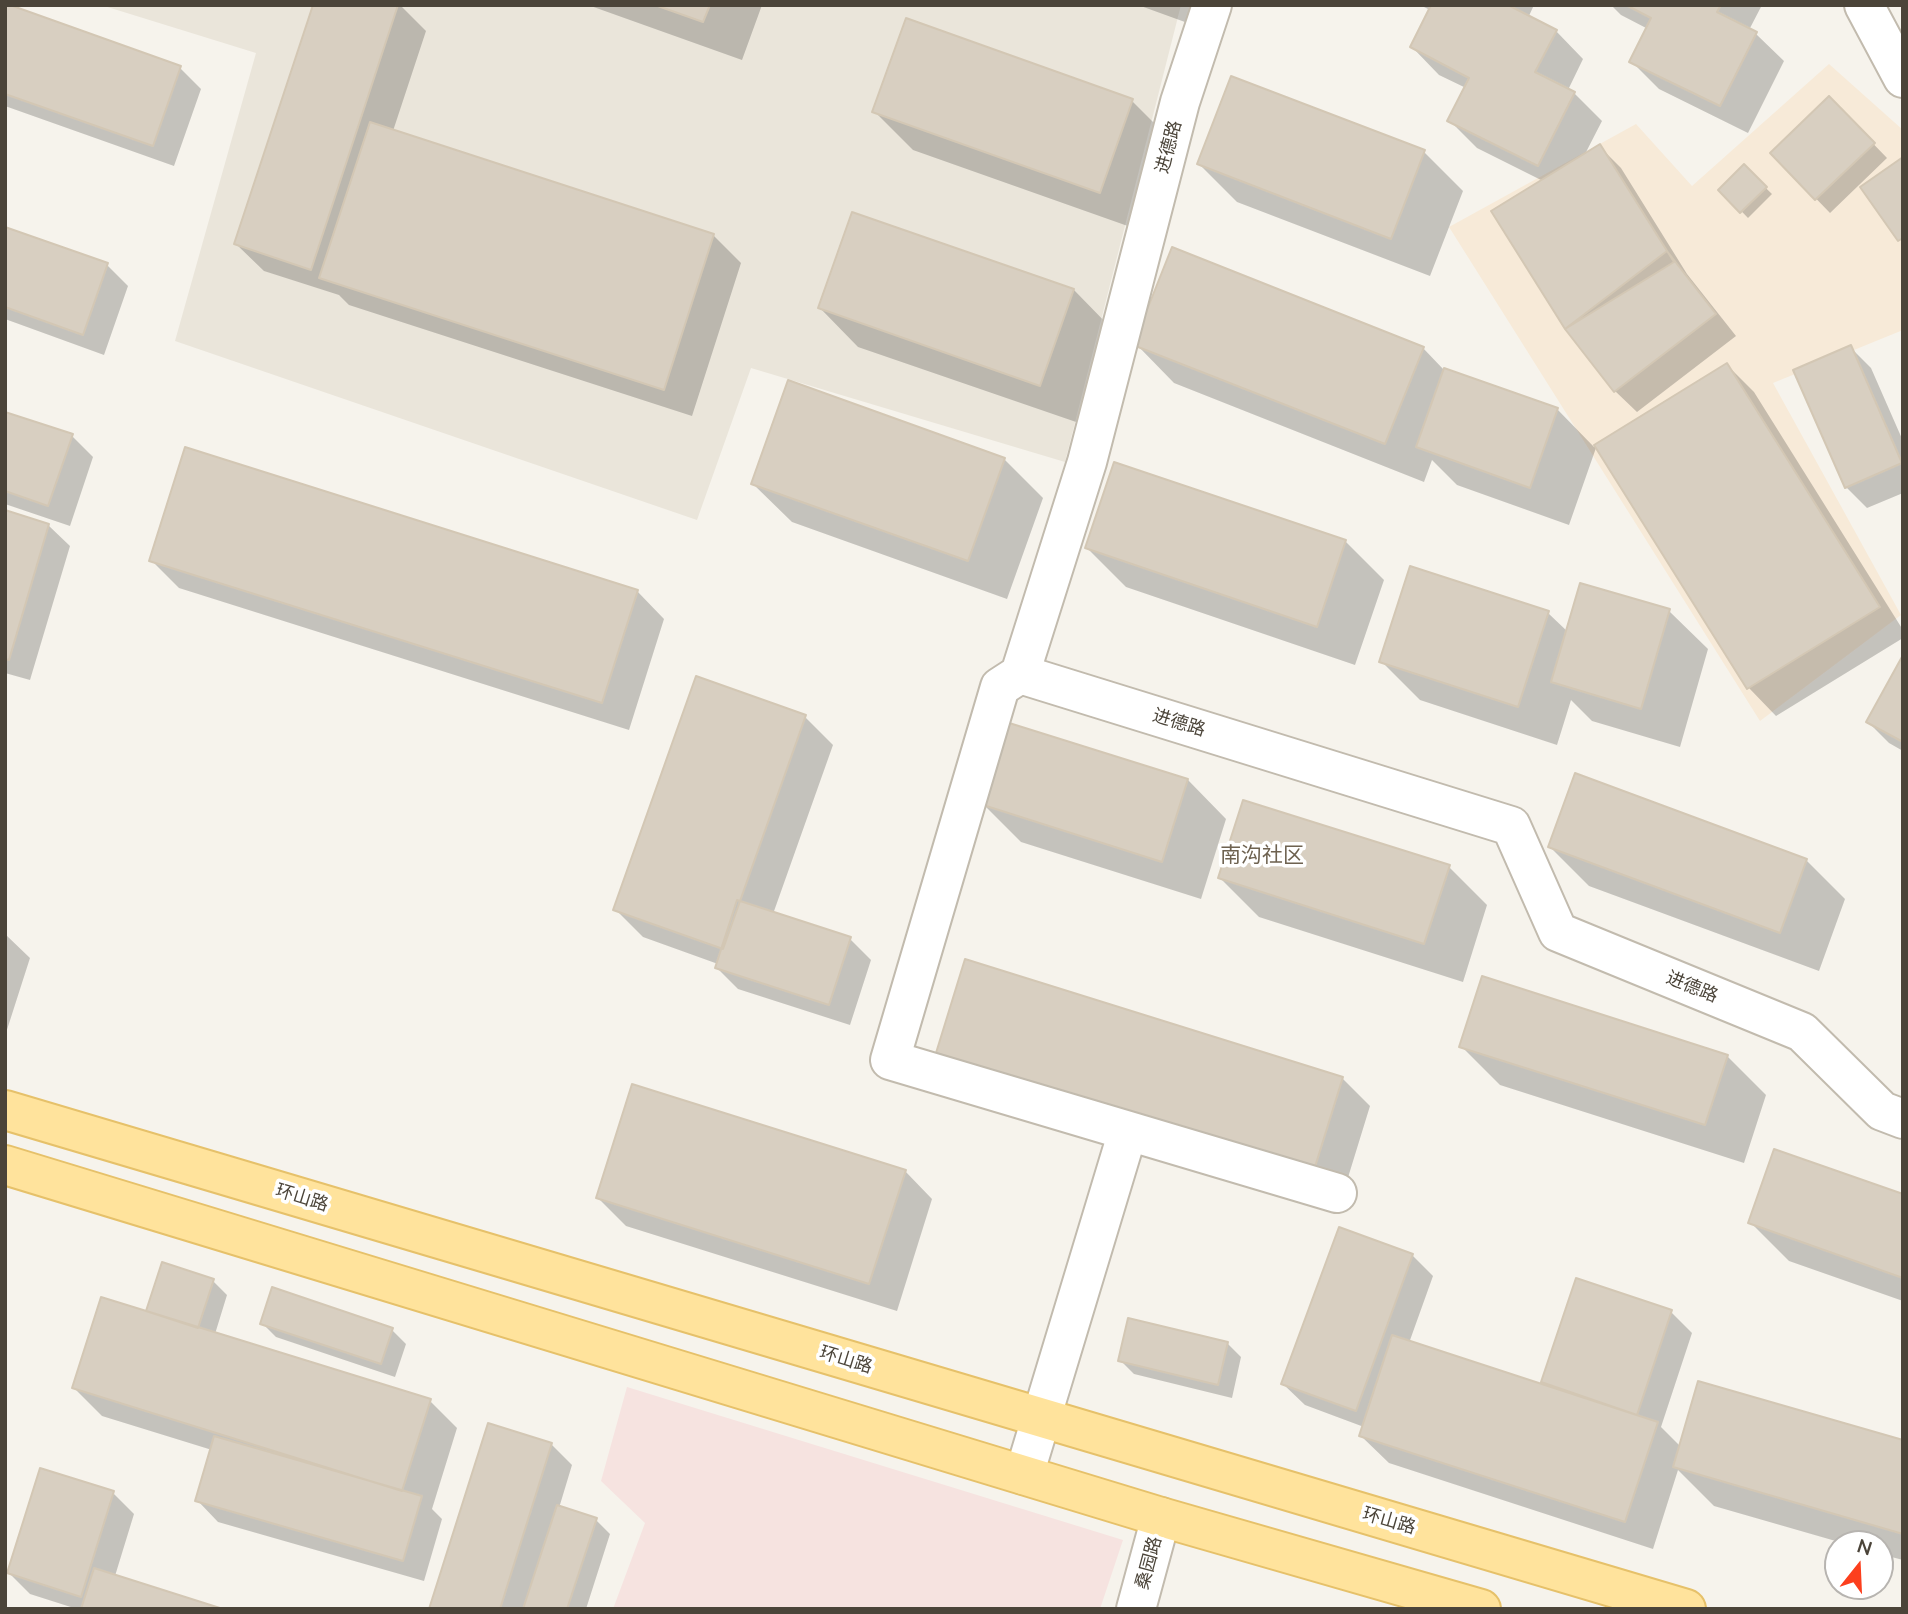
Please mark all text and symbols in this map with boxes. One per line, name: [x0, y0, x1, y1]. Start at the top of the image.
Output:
street label: 进德路: [1152, 118, 1186, 176]
street label: 进德路: [1150, 705, 1208, 741]
district label: 南沟社区: [1220, 843, 1304, 869]
street label: 进德路: [1663, 967, 1721, 1007]
street label: 环山路: [273, 1180, 331, 1216]
street label: 环山路: [817, 1342, 875, 1378]
street label: 环山路: [1360, 1503, 1418, 1539]
north arrow: [1824, 1530, 1894, 1600]
text: N: [1854, 1533, 1875, 1561]
street label: 桑园路: [1132, 1534, 1166, 1592]

